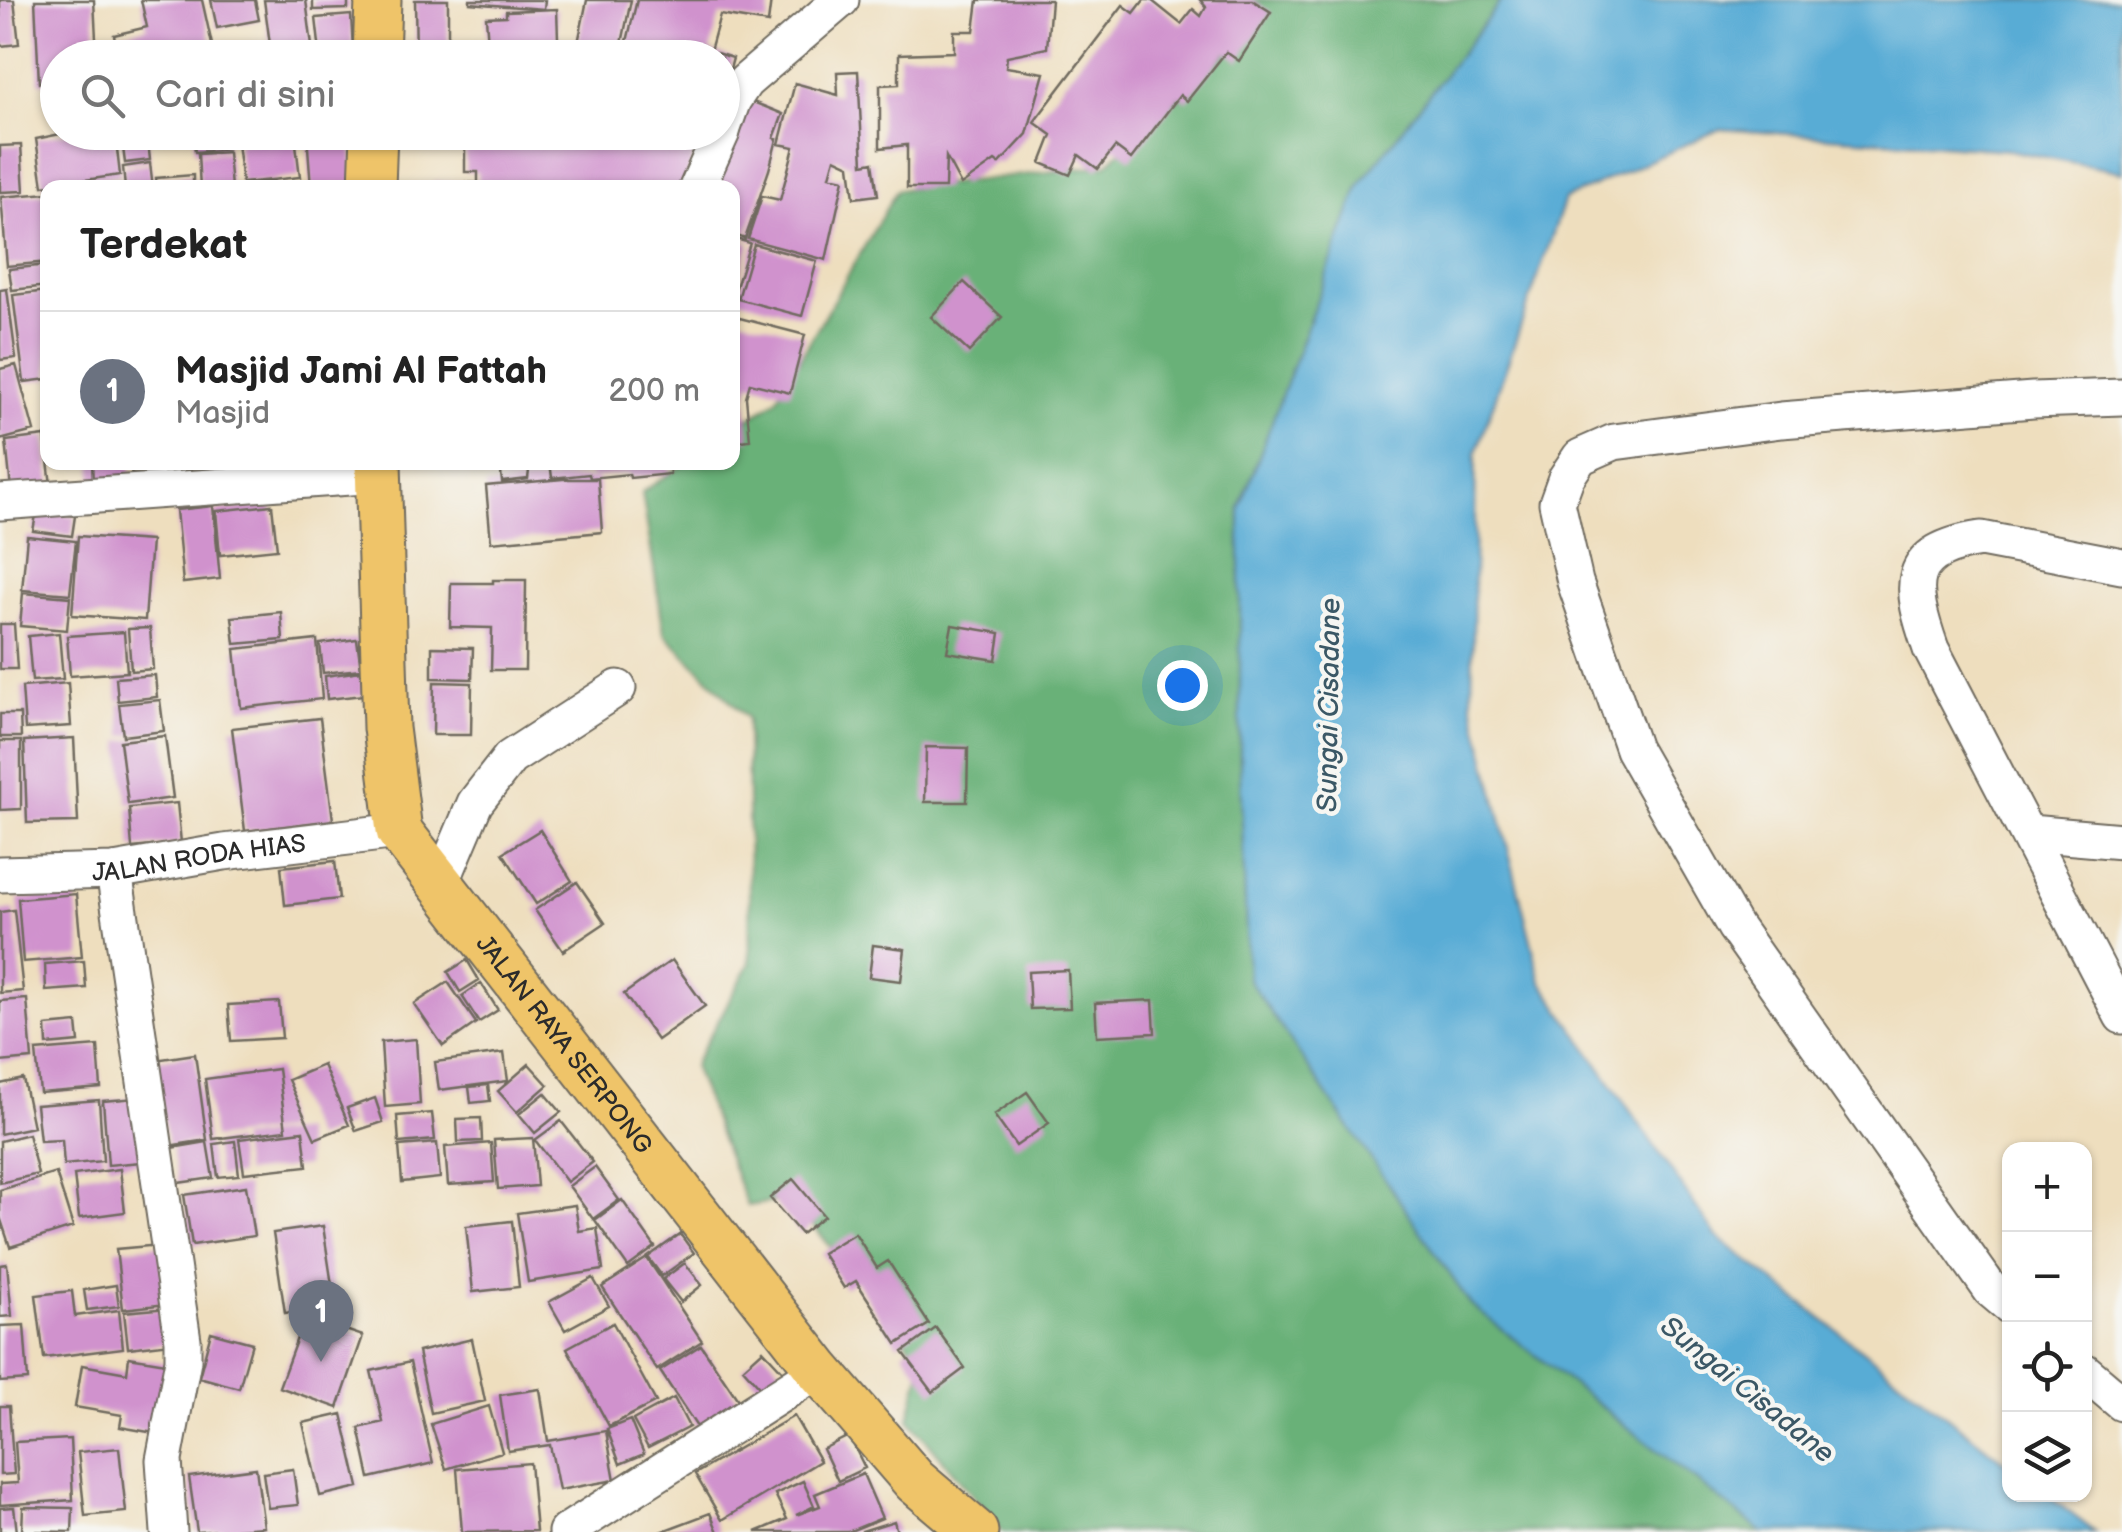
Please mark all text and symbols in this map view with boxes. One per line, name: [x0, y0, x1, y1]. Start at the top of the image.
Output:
search box: [40, 40, 740, 150]
icon: search: [75, 68, 130, 123]
text: Cari di sini: [155, 73, 335, 118]
text: Terdekat: [80, 220, 247, 271]
text: Masjid Jami Al Fattah: [175, 349, 547, 394]
text: 1: [106, 372, 119, 411]
text: 200 m: [608, 372, 700, 411]
text: Masjid: [175, 394, 270, 433]
water label: Sungai Cisadane: [1311, 598, 1348, 813]
your location: [1157, 660, 1208, 711]
street label: JALAN RODA HIAS: [92, 828, 307, 889]
street label: JALAN RAYA SERPONG: [469, 929, 659, 1161]
map controls: [2002, 1142, 2092, 1502]
button: +: [2002, 1142, 2092, 1232]
button: −: [2002, 1232, 2092, 1322]
pin: 1: [288, 1280, 354, 1362]
water label: Sungai Cisadane: [1653, 1310, 1841, 1470]
button: locate: [2002, 1322, 2092, 1412]
button: layers: [2002, 1412, 2092, 1502]

